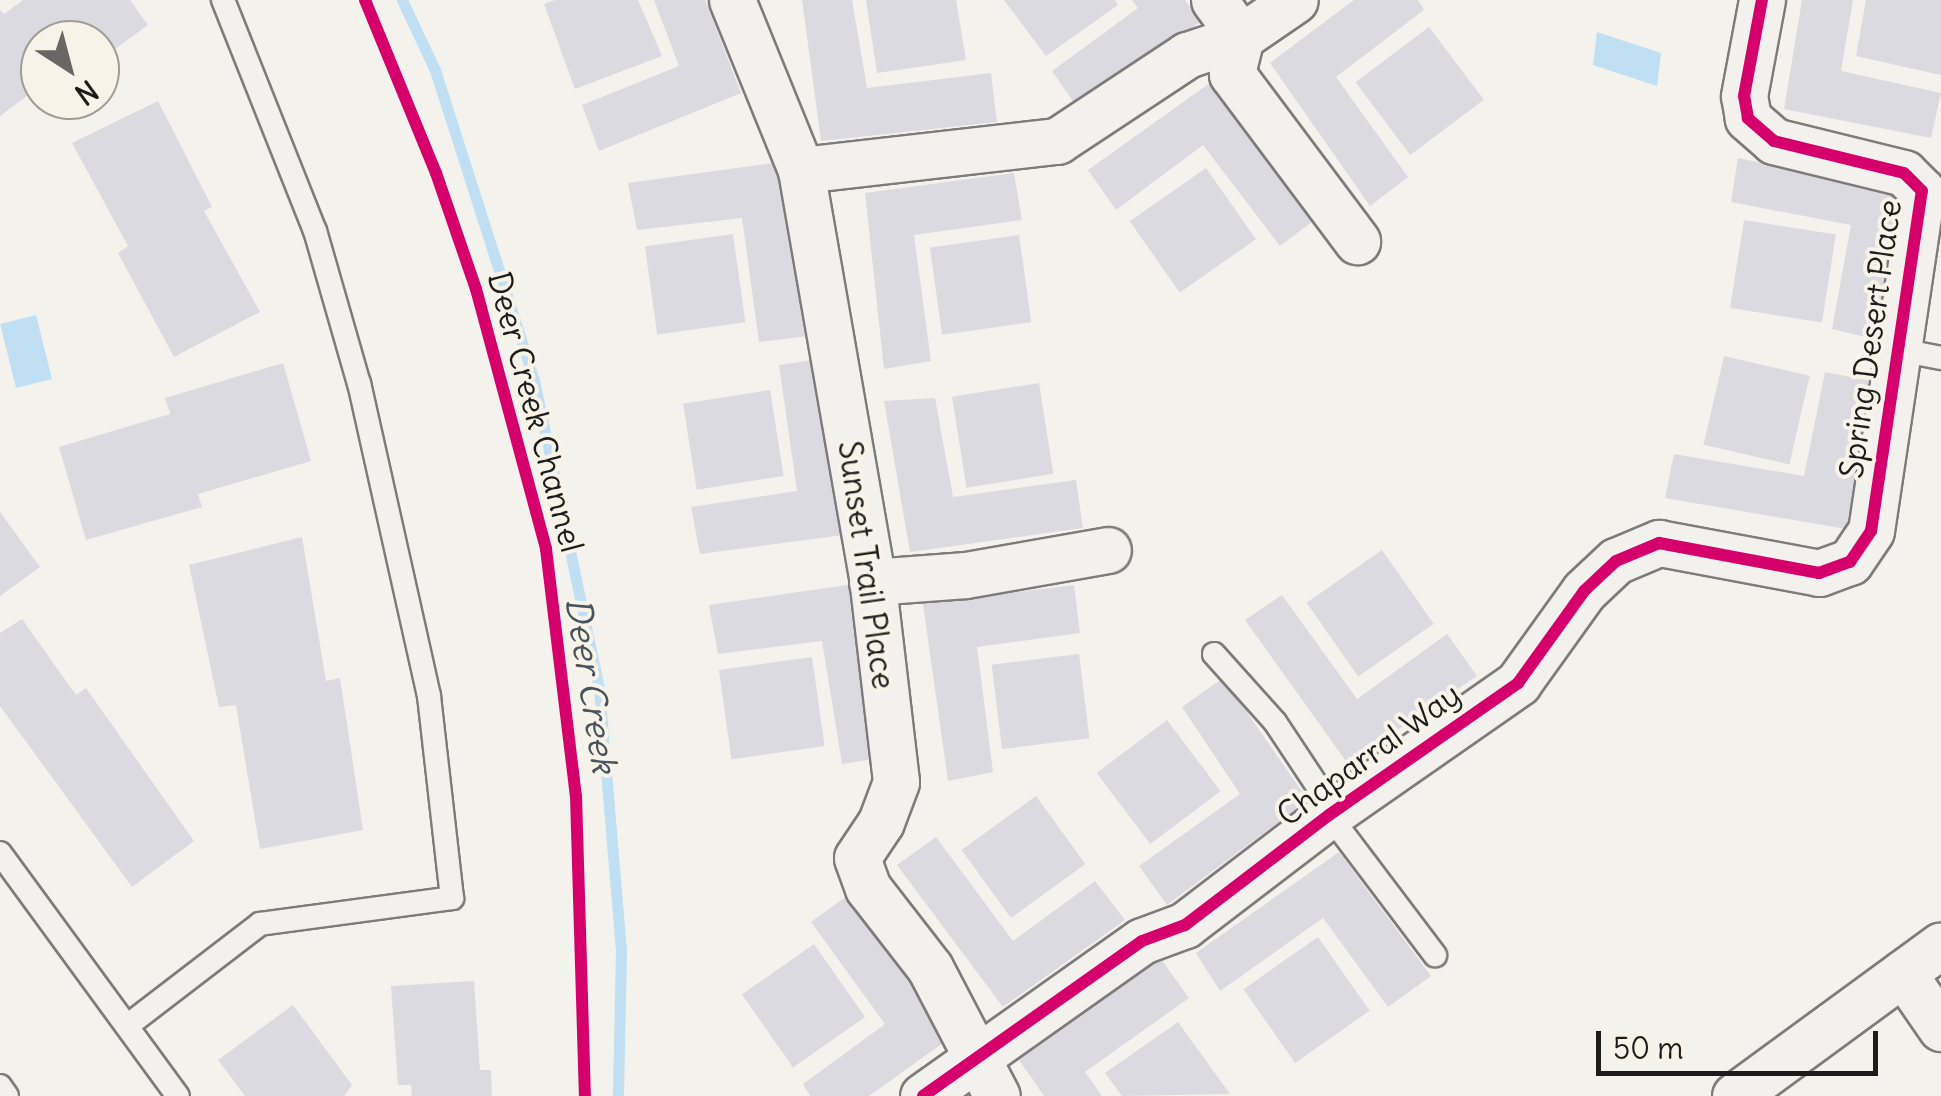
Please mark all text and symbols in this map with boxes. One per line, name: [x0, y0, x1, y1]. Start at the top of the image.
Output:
north arrow: [20, 20, 120, 120]
text: N: [68, 72, 105, 113]
street label: Spring Desert Place: [1832, 197, 1910, 481]
street label: Deer Creek Channel: [479, 268, 591, 556]
street label: Sunset Trail Place: [830, 438, 902, 692]
water label: Deer Creek: [557, 594, 627, 776]
street label: Chaparral Way: [1270, 676, 1468, 834]
scale bar: [1601, 1011, 1884, 1073]
text: 50 m: [1613, 1029, 1683, 1067]

